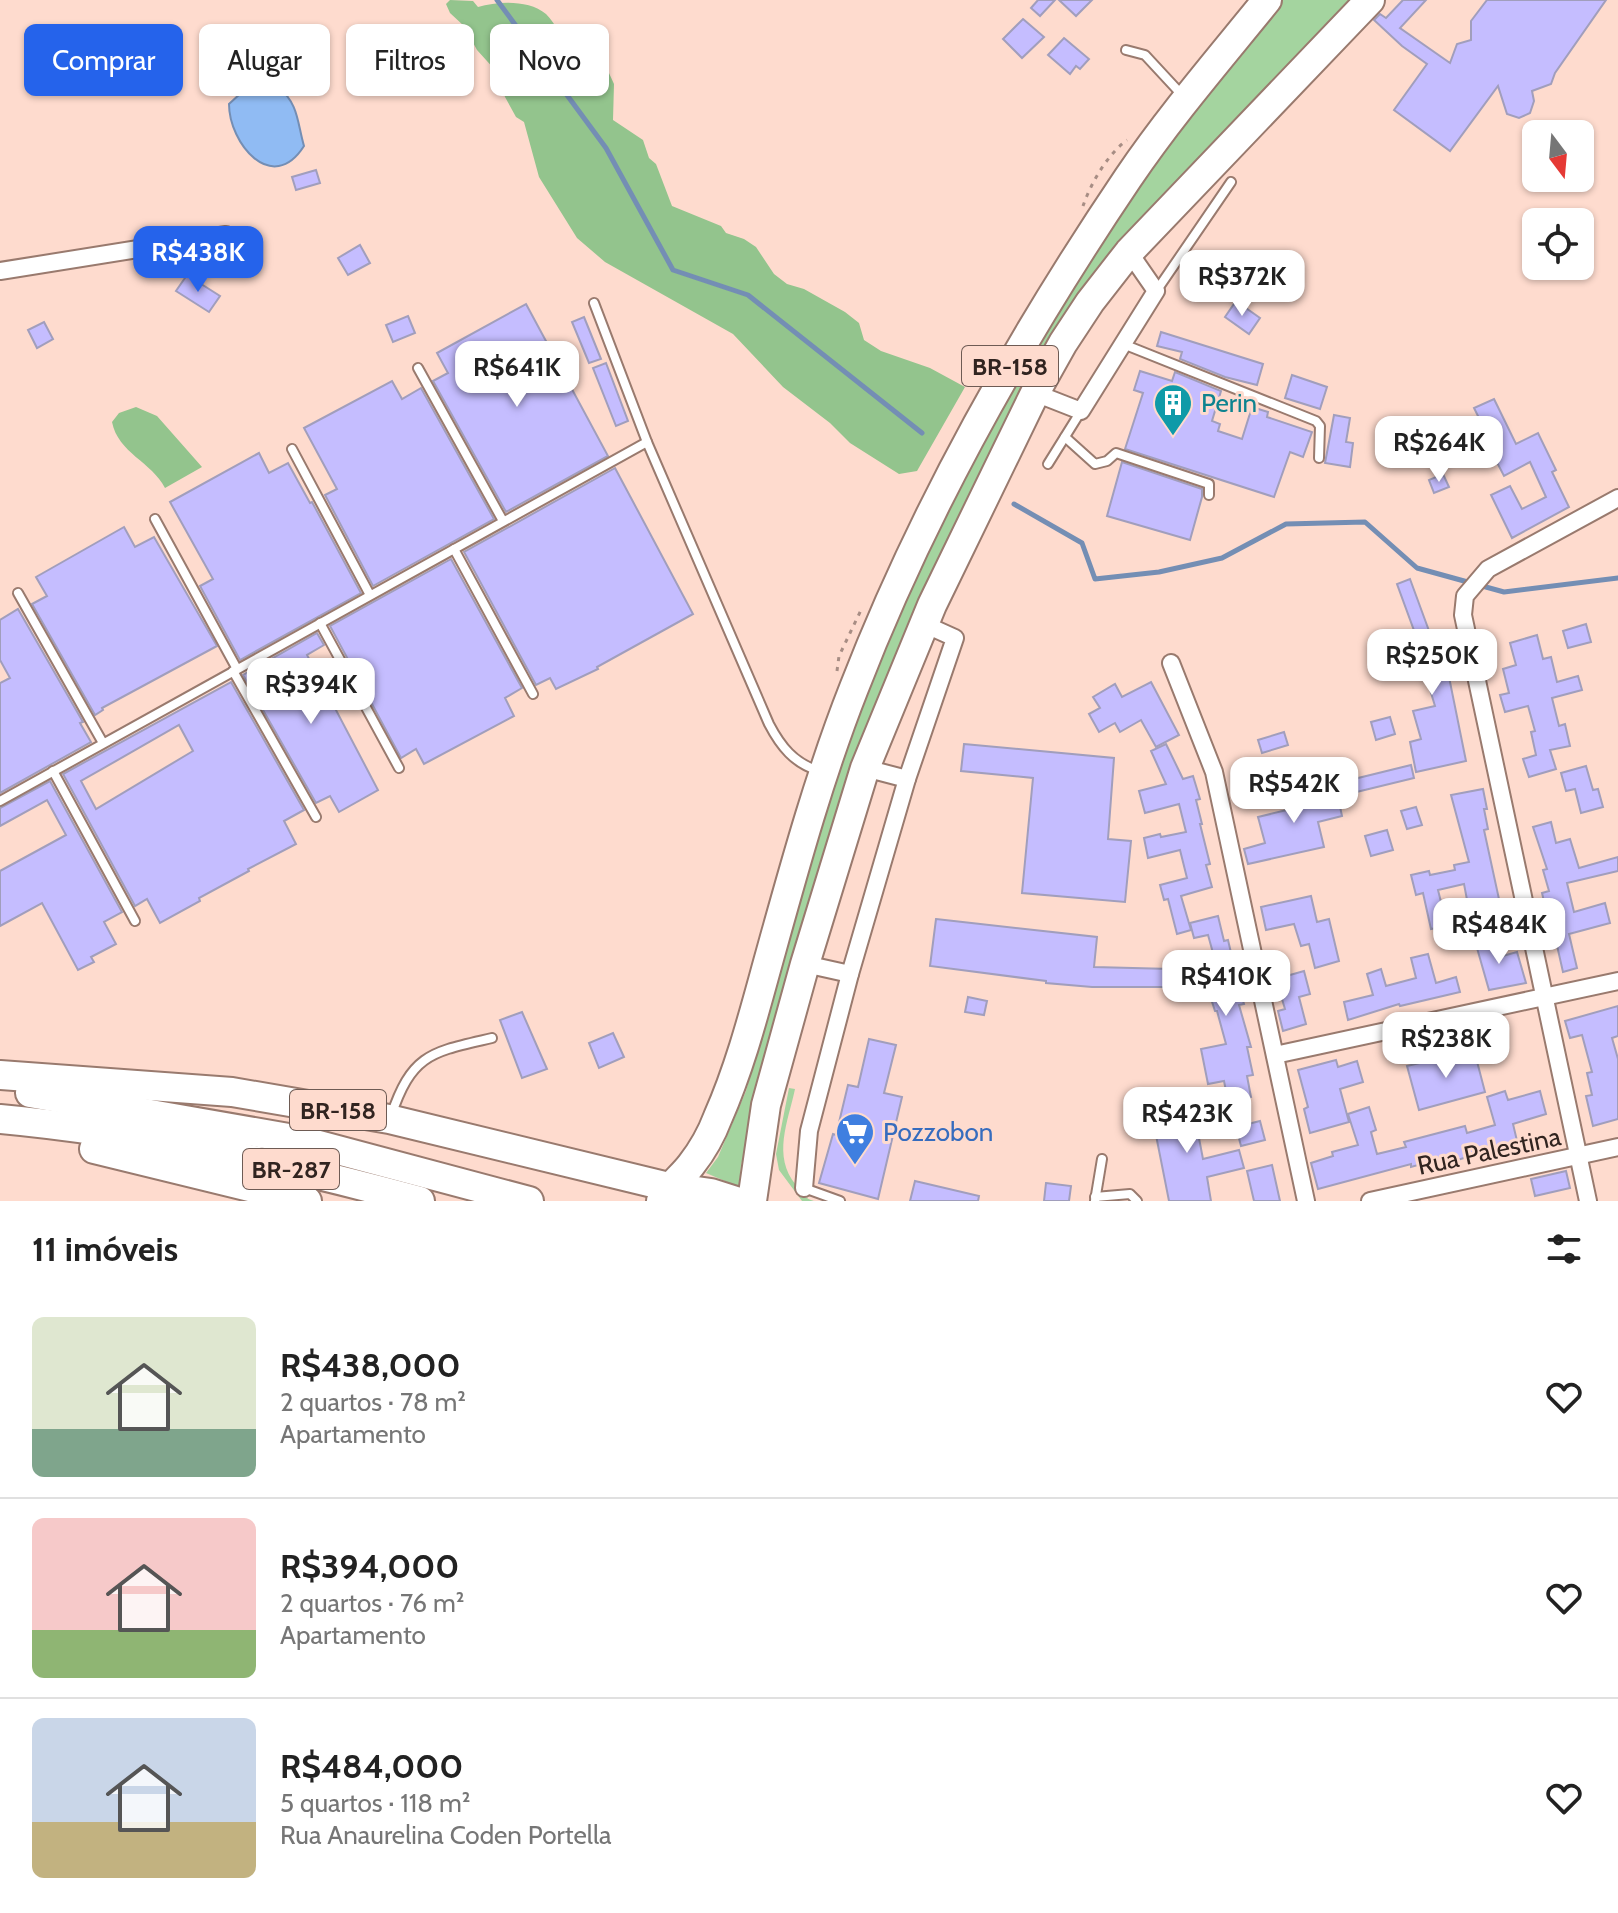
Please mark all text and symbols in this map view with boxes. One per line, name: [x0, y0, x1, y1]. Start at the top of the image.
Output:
chip: Comprar: [24, 24, 183, 96]
chip: Alugar: [199, 24, 330, 96]
chip: Filtros: [346, 24, 474, 96]
chip: Novo: [490, 24, 609, 96]
north arrow: [1522, 120, 1594, 192]
map controls: [1522, 120, 1594, 280]
button: locate: [1522, 208, 1594, 280]
pin: R$438K: [133, 226, 263, 294]
text: R$438K: [151, 236, 245, 268]
pin: R$372K: [1177, 250, 1307, 318]
text: R$372K: [1198, 260, 1286, 292]
pin: R$641K: [452, 341, 582, 409]
road number: BR-158: [962, 346, 1058, 386]
text: R$641K: [473, 351, 561, 383]
building icon: Perin: [1152, 382, 1194, 437]
place label: Perin: [1201, 387, 1257, 419]
pin: R$264K: [1374, 416, 1504, 484]
text: R$264K: [1393, 426, 1485, 458]
pin: R$250K: [1367, 629, 1497, 697]
text: R$250K: [1385, 639, 1479, 671]
pin: R$394K: [246, 658, 376, 726]
text: R$394K: [265, 668, 357, 700]
pin: R$542K: [1229, 757, 1359, 825]
text: R$542K: [1248, 767, 1340, 799]
pin: R$484K: [1434, 898, 1564, 966]
text: R$484K: [1451, 908, 1547, 940]
pin: R$410K: [1161, 950, 1291, 1018]
text: R$410K: [1180, 960, 1272, 992]
pin: R$238K: [1381, 1012, 1511, 1080]
text: R$238K: [1400, 1022, 1492, 1054]
pin: R$423K: [1122, 1087, 1252, 1155]
road number: BR-158: [290, 1090, 386, 1130]
text: R$423K: [1141, 1097, 1233, 1129]
supermarket icon: Pozzobon: [834, 1111, 876, 1166]
place label: Pozzobon: [883, 1116, 993, 1148]
street label: Rua Palestina: [1414, 1120, 1564, 1182]
road number: BR-287: [243, 1149, 339, 1189]
icon: filters: [1542, 1227, 1586, 1271]
text: 11 imóveis: [32, 1228, 178, 1270]
text: R$438,000: [280, 1344, 461, 1386]
icon: home: [96, 1349, 192, 1445]
icon: heart: [1542, 1375, 1586, 1419]
text: 2 quartos · 78 m²: [280, 1386, 466, 1418]
text: Apartamento: [280, 1418, 426, 1450]
text: R$394,000: [280, 1545, 459, 1587]
icon: home: [96, 1550, 192, 1646]
icon: heart: [1542, 1576, 1586, 1620]
text: 2 quartos · 76 m²: [280, 1587, 464, 1619]
text: Apartamento: [280, 1619, 426, 1651]
text: R$484,000: [280, 1745, 463, 1787]
icon: home: [96, 1750, 192, 1846]
icon: heart: [1542, 1776, 1586, 1820]
text: 5 quartos · 118 m²: [280, 1787, 470, 1819]
text: Rua Anaurelina Coden Portella: [280, 1819, 612, 1851]

